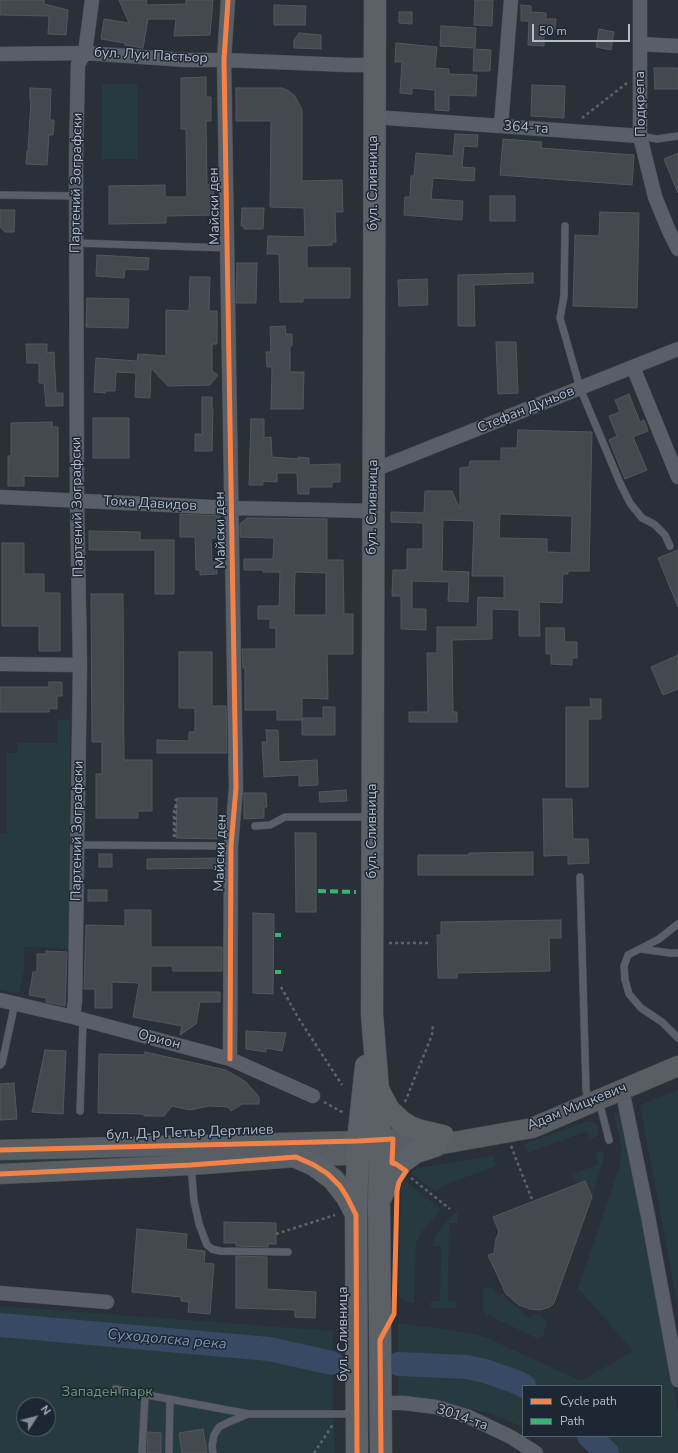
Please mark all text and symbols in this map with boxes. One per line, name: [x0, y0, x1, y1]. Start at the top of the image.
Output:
scale bar: [534, 16, 632, 42]
text: 50 m: [539, 23, 567, 39]
street label: бул. Луи Пастьор: [94, 45, 208, 67]
street label: Подкрепа: [632, 71, 650, 137]
street label: Партений Зографски: [67, 113, 87, 253]
street label: 364-та: [503, 118, 549, 138]
street label: бул. Сливница: [366, 135, 382, 231]
street label: Майски ден: [206, 167, 224, 245]
street label: Стефан Дуньов: [475, 383, 577, 437]
street label: Партений Зографски: [68, 437, 88, 577]
street label: бул. Сливница: [364, 459, 382, 555]
street label: Майски ден: [212, 491, 230, 569]
street label: Тома Давидов: [103, 493, 197, 515]
street label: Партений Зографски: [68, 761, 88, 901]
street label: бул. Сливница: [365, 783, 381, 879]
street label: Майски ден: [211, 814, 231, 892]
street label: Орион: [136, 1026, 182, 1054]
street label: Адам Мицкевич: [525, 1079, 629, 1135]
street label: бул. Д-р Петър Дертлиев: [106, 1122, 274, 1144]
street label: бул. Сливница: [336, 1286, 352, 1382]
water label: Суходолска река: [107, 1326, 227, 1354]
park label: Западен парк: [61, 1385, 153, 1401]
legend: [522, 1385, 662, 1437]
text: Cycle path: [560, 1393, 617, 1409]
north arrow: [16, 1397, 56, 1437]
street label: 3014-та: [434, 1401, 490, 1435]
text: N: [37, 1402, 54, 1418]
text: Path: [560, 1413, 585, 1429]

